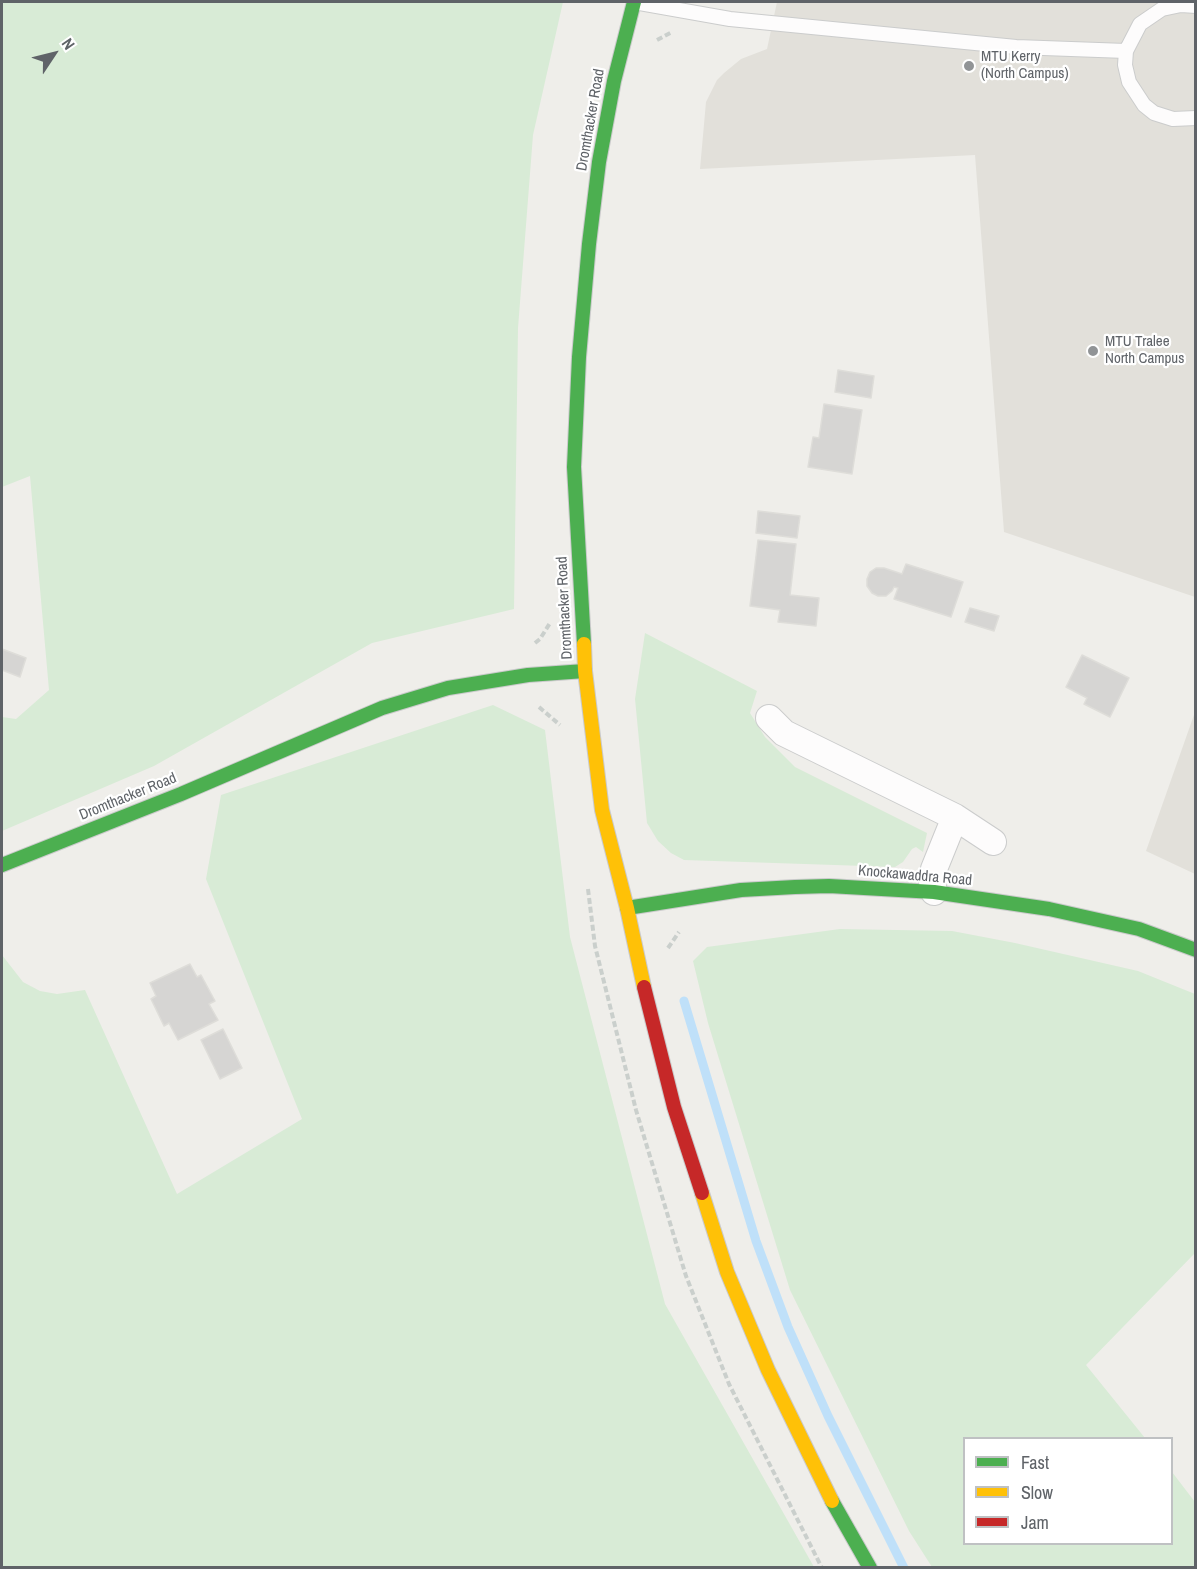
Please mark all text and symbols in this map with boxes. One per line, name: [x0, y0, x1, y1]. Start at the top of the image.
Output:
north arrow: [24, 24, 84, 84]
text: N: [57, 33, 80, 54]
place label: MTU Kerry (North Campus): [981, 48, 1068, 83]
marker: MTU Kerry (North Campus): [962, 59, 976, 73]
street label: Dromthacker Road: [573, 68, 609, 172]
place label: MTU Tralee North Campus: [1105, 333, 1184, 368]
marker: MTU Tralee North Campus: [1086, 344, 1100, 358]
street label: Dromthacker Road: [553, 556, 577, 660]
street label: Dromthacker Road: [77, 769, 179, 825]
street label: Knockawaddra Road: [857, 862, 973, 890]
legend: [963, 1437, 1173, 1545]
text: Fast: [1021, 1450, 1049, 1475]
text: Slow: [1021, 1480, 1053, 1505]
text: Jam: [1021, 1510, 1049, 1535]

